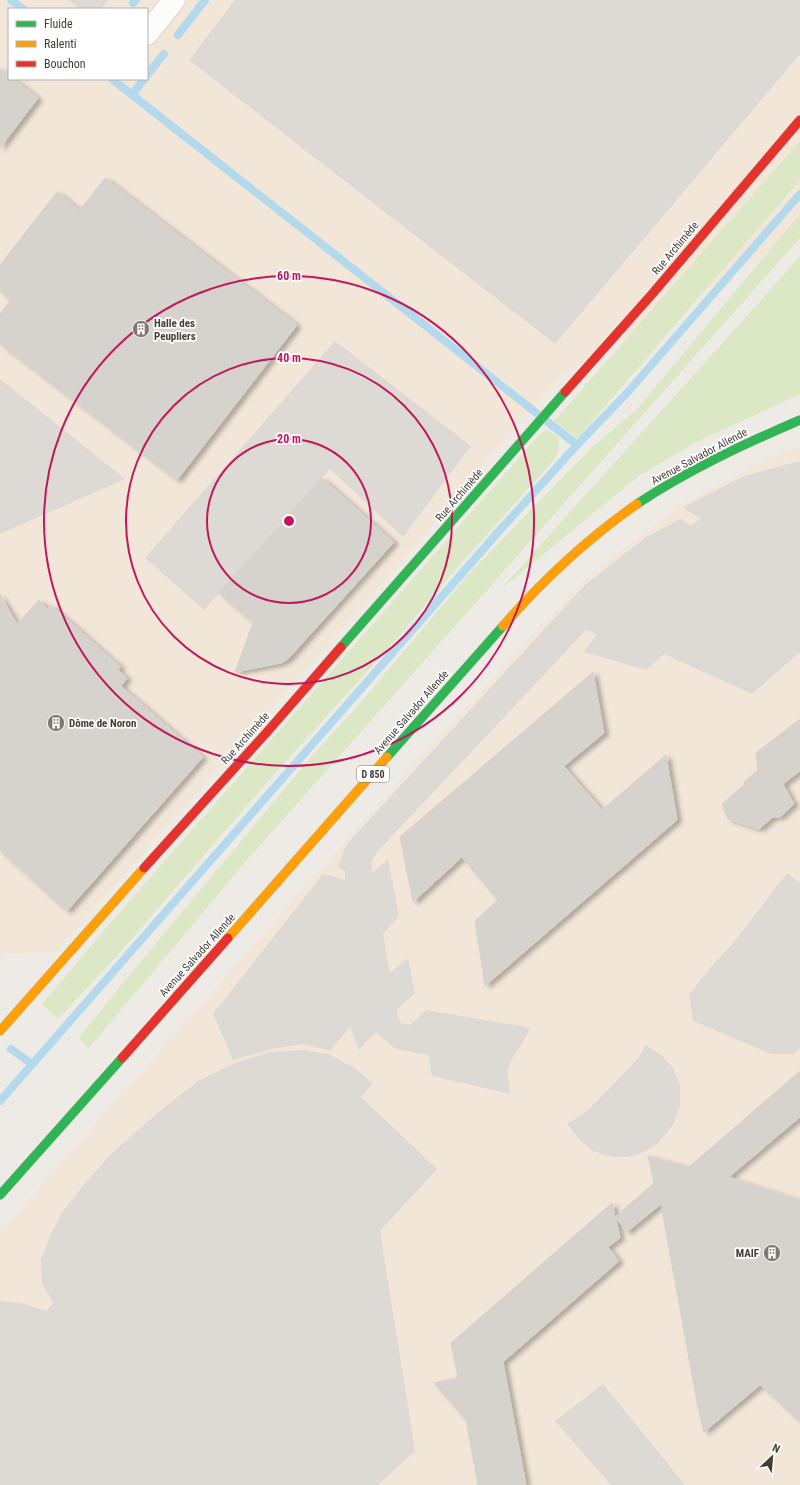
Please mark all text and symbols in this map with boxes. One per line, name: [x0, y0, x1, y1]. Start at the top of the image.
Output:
legend: [8, 8, 148, 80]
text: Fluide: [44, 17, 73, 31]
text: Ralenti: [44, 37, 77, 51]
text: Bouchon: [44, 57, 86, 71]
street label: Rue Archimède: [649, 219, 701, 278]
text: 60 m: [277, 269, 301, 283]
place label: Halle des Peupliers: [154, 317, 196, 343]
building icon: Halle des Peupliers: [131, 319, 151, 339]
text: 40 m: [277, 351, 301, 365]
street label: Avenue Salvador Allende: [649, 426, 749, 487]
text: 20 m: [277, 432, 301, 446]
street label: Rue Archimède: [433, 466, 486, 524]
centre of rings: [282, 514, 296, 528]
street label: Avenue Salvador Allende: [371, 668, 451, 757]
street label: Rue Archimède: [219, 710, 272, 767]
building icon: Dôme de Noron: [46, 713, 66, 733]
place label: Dôme de Noron: [69, 717, 136, 730]
road number: D 850: [357, 766, 389, 782]
street label: Avenue Salvador Allende: [157, 911, 238, 999]
building icon: MAIF: [762, 1243, 782, 1263]
place label: MAIF: [736, 1247, 759, 1260]
north arrow: [752, 1437, 792, 1477]
text: N: [770, 1441, 782, 1456]

